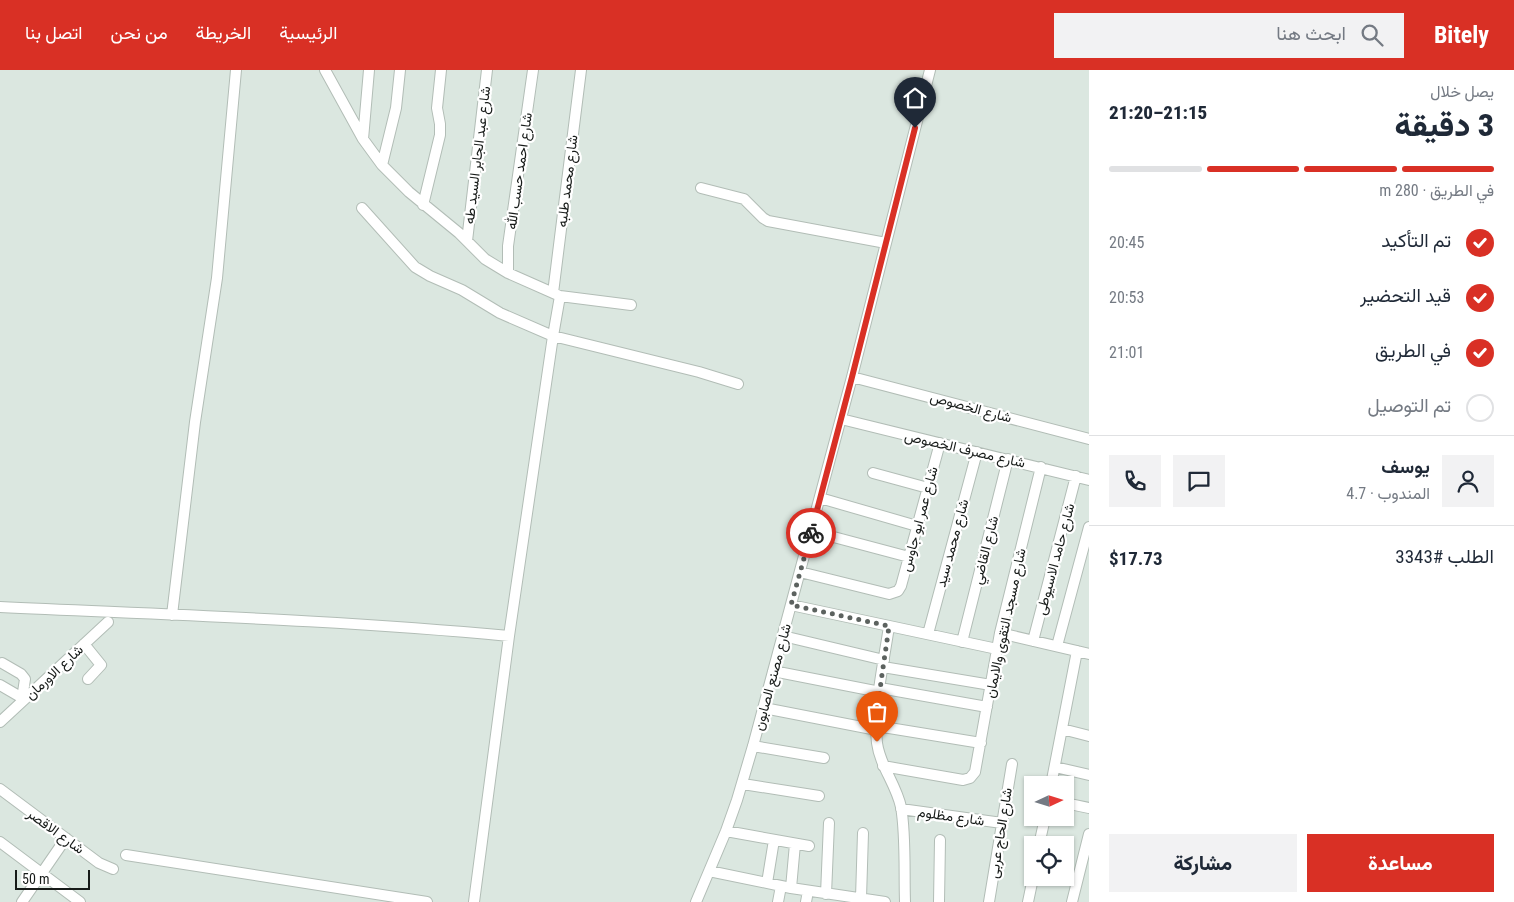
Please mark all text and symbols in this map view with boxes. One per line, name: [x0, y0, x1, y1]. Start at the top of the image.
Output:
search box: [1054, 13, 1404, 58]
icon: search: [1358, 21, 1386, 49]
text: Bitely: [1434, 21, 1489, 49]
text: اتصل بنا: [25, 22, 82, 43]
text: من نحن: [110, 22, 168, 43]
text: الخريطة: [196, 22, 251, 43]
text: الرئيسية: [279, 22, 337, 43]
text: ابحث هنا: [1276, 22, 1346, 45]
pin: [894, 77, 936, 128]
text: يصل خلال: [1430, 82, 1494, 101]
icon: home: [901, 84, 929, 112]
street label: شارع عبد الجابر السيد طه: [461, 85, 496, 225]
text: 21:15–21:20: [1109, 101, 1207, 124]
text: 3 دقيقة: [1395, 106, 1494, 144]
street label: شارع احمد حسب الله: [503, 112, 538, 231]
street label: شارع محمد طلبه: [553, 134, 584, 228]
text: في الطريق · 280 m: [1379, 181, 1494, 200]
text: تم التأكيد: [1381, 229, 1451, 252]
icon: check: [1466, 229, 1494, 257]
text: 20:45: [1109, 233, 1144, 252]
text: قيد التحضير: [1360, 284, 1451, 307]
icon: check: [1466, 284, 1494, 312]
text: 20:53: [1109, 288, 1144, 307]
text: في الطريق: [1375, 339, 1451, 362]
icon: check: [1466, 339, 1494, 367]
text: 21:01: [1109, 343, 1144, 362]
street label: شارع الخصوص: [928, 388, 1014, 428]
text: تم التوصيل: [1367, 394, 1451, 417]
street label: شارع مصرف الخصوص: [902, 427, 1027, 474]
button: phone: [1109, 455, 1161, 507]
button: chat: [1173, 455, 1225, 507]
text: يوسف: [1381, 455, 1430, 478]
button: person: [1442, 455, 1494, 507]
street label: شارع عمر ابو جاوس: [897, 465, 944, 574]
text: المندوب · 4.7: [1346, 484, 1430, 503]
street label: شارع محمد سيد: [933, 497, 974, 590]
street label: شارع حامد الاسيوطى: [1032, 501, 1081, 617]
courier: [786, 508, 836, 558]
street label: شارع القاضي: [969, 514, 1005, 587]
icon: bike: [797, 519, 825, 547]
text: الطلب #3343: [1395, 545, 1494, 568]
street label: شارع مسجد التقوى والايمان: [981, 547, 1032, 700]
text: $17.73: [1109, 547, 1163, 570]
street label: شارع مصنع الصابون: [750, 622, 797, 733]
street label: شارع الاورمان: [22, 641, 88, 705]
pin: [856, 691, 898, 742]
icon: bag: [863, 698, 891, 726]
north arrow: [1024, 776, 1074, 826]
map controls: [1024, 776, 1074, 886]
street label: شارع الحاج عربى: [985, 787, 1018, 880]
street label: شارع مظلوم: [916, 803, 985, 832]
street label: شارع الاقصر: [22, 804, 88, 859]
button: مشاركة: [1109, 834, 1297, 892]
button: مساعدة: [1307, 834, 1494, 892]
button: locate: [1024, 836, 1074, 886]
scale bar: [15, 867, 90, 890]
text: 50 m: [22, 871, 50, 887]

